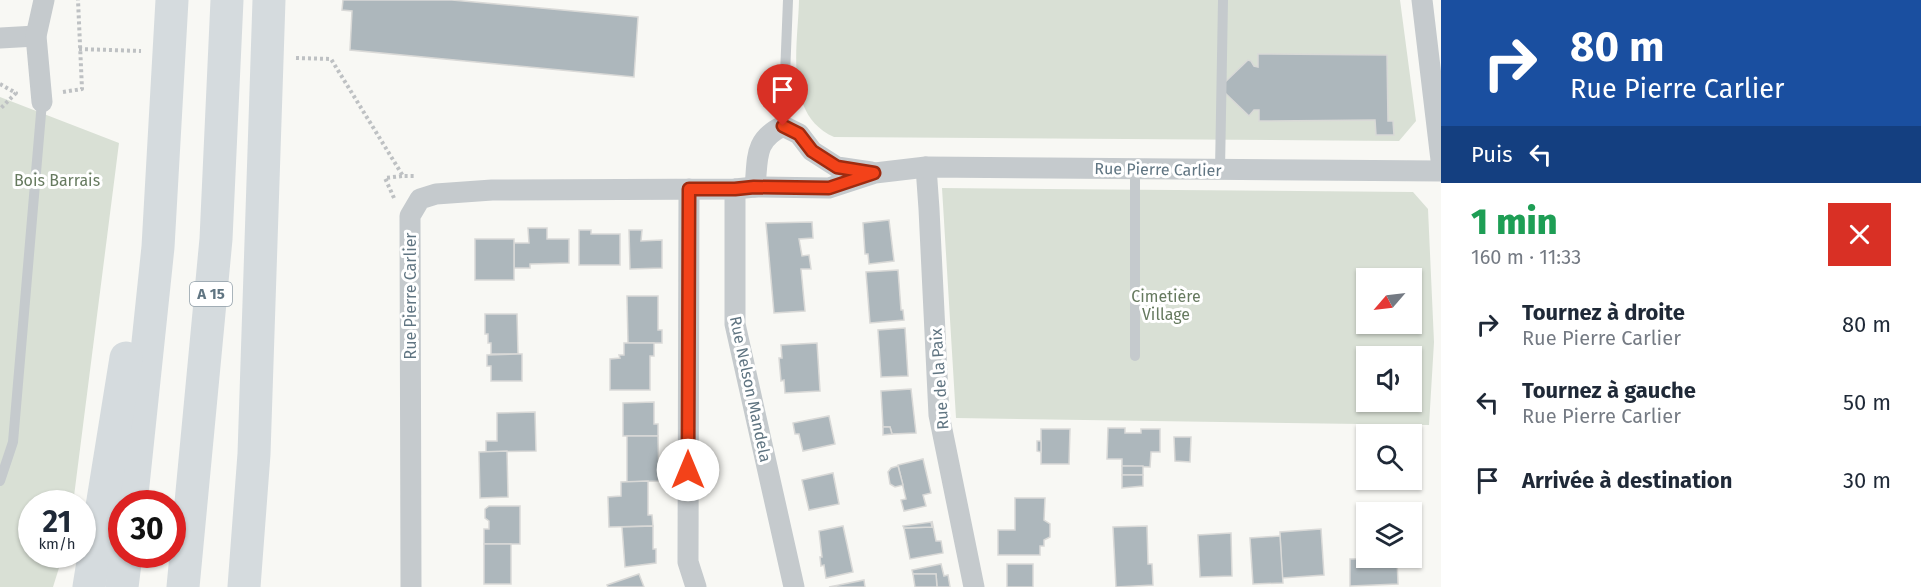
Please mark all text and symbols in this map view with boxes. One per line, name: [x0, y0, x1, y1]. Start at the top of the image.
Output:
text: 80 m: [1570, 22, 1664, 72]
icon: right: [1471, 24, 1549, 102]
pin: [757, 64, 808, 126]
icon: arrive: [766, 73, 799, 106]
text: Rue Pierre Carlier: [1570, 73, 1784, 105]
icon: left: [1524, 138, 1557, 171]
text: Puis: [1471, 141, 1512, 168]
street label: Rue Pierre Carlier: [1094, 159, 1223, 180]
park label: Bois Barrais: [14, 171, 100, 190]
text: 1 min: [1471, 200, 1557, 244]
button: close: [1828, 203, 1891, 266]
street label: Rue Pierre Carlier: [401, 232, 420, 360]
text: 160 m · 11:33: [1471, 245, 1581, 269]
north arrow: [1356, 268, 1422, 334]
map controls: [1356, 268, 1422, 568]
road number: A 15: [190, 282, 232, 306]
park label: Cimetière Village: [1131, 287, 1201, 324]
text: Tournez à droite: [1522, 299, 1685, 326]
icon: right: [1471, 308, 1504, 341]
text: 80 m: [1842, 311, 1891, 338]
street label: Rue Nelson Mandela: [726, 314, 775, 464]
text: Rue Pierre Carlier: [1522, 326, 1681, 350]
street label: Rue de la Paix: [926, 327, 953, 430]
button: sound: [1356, 346, 1422, 412]
text: Tournez à gauche: [1522, 377, 1696, 404]
icon: left: [1471, 386, 1504, 419]
text: 50 m: [1843, 389, 1891, 416]
text: Rue Pierre Carlier: [1522, 404, 1681, 428]
button: search: [1356, 424, 1422, 490]
position arrow: [656, 438, 720, 502]
icon: arrive: [1471, 464, 1504, 497]
text: Arrivée à destination: [1522, 467, 1732, 494]
text: 30 m: [1843, 467, 1891, 494]
speed limit sign: 30: [108, 490, 186, 568]
button: layers: [1356, 502, 1422, 568]
text: 21: [43, 504, 71, 540]
text: km/h: [38, 535, 76, 553]

